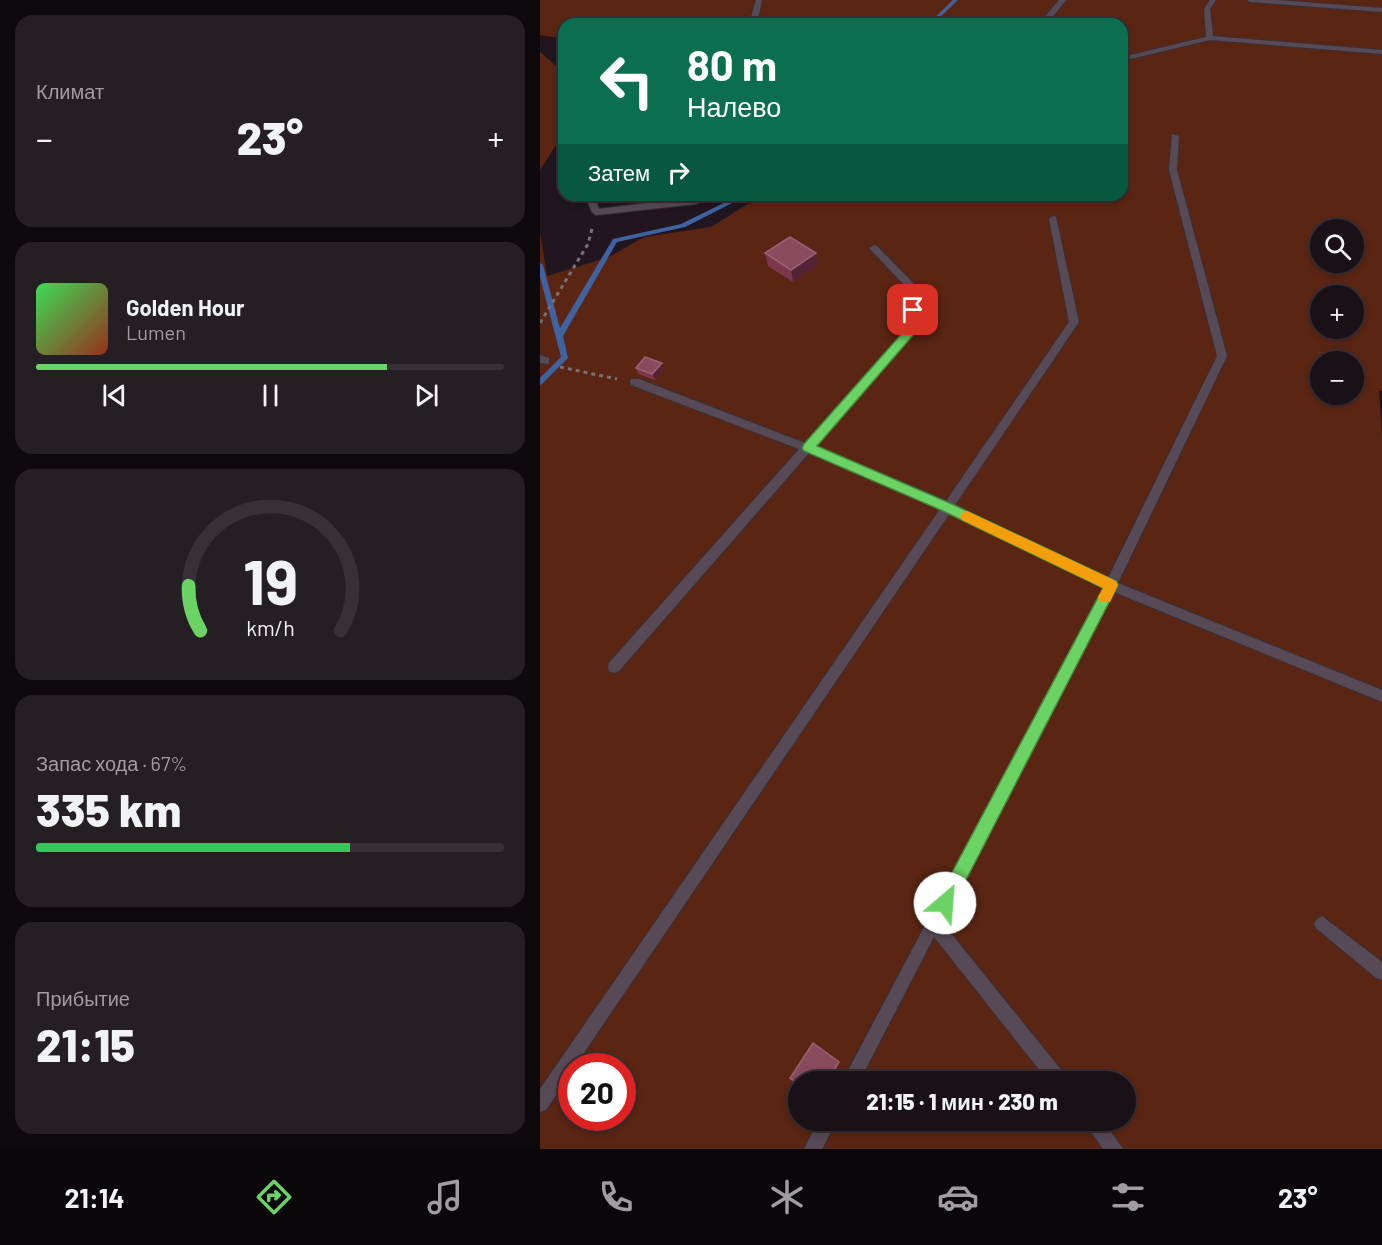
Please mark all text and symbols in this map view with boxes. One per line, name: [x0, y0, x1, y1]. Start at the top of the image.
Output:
text: 80 m: [687, 39, 777, 89]
icon: left: [588, 42, 666, 120]
text: Климат: [36, 79, 104, 103]
text: Налево: [687, 90, 781, 122]
text: 23°: [237, 110, 303, 164]
text: −: [36, 118, 53, 158]
text: +: [487, 118, 504, 158]
icon: right: [662, 156, 695, 189]
text: Затем: [588, 159, 650, 185]
map controls: [1310, 219, 1364, 405]
button: search: [1310, 219, 1364, 273]
pin: [887, 284, 938, 335]
button: +: [1310, 285, 1364, 339]
icon: arrive: [896, 293, 929, 326]
text: Golden Hour: [126, 294, 244, 320]
text: Lumen: [126, 320, 186, 344]
button: −: [1310, 351, 1364, 405]
icon: previous: [98, 379, 131, 412]
icon: pause: [254, 379, 287, 412]
icon: next: [410, 379, 443, 412]
text: 19: [242, 544, 298, 618]
text: km/h: [246, 616, 294, 641]
text: Запас хода · 67%: [36, 751, 187, 775]
text: 335 km: [36, 782, 181, 836]
position arrow: [913, 871, 977, 935]
text: Прибытие: [36, 986, 130, 1010]
text: 21:15: [36, 1017, 135, 1071]
speed limit sign: 20: [558, 1053, 636, 1131]
text: 21:15 · 1 мин · 230 m: [866, 1088, 1058, 1114]
icon: directions: [253, 1176, 295, 1218]
icon: music: [424, 1176, 466, 1218]
icon: phone: [595, 1176, 637, 1218]
icon: climate: [766, 1176, 808, 1218]
icon: car: [937, 1176, 979, 1218]
icon: filters: [1107, 1176, 1149, 1218]
text: 21:14: [64, 1181, 125, 1213]
text: 23°: [1278, 1181, 1318, 1213]

